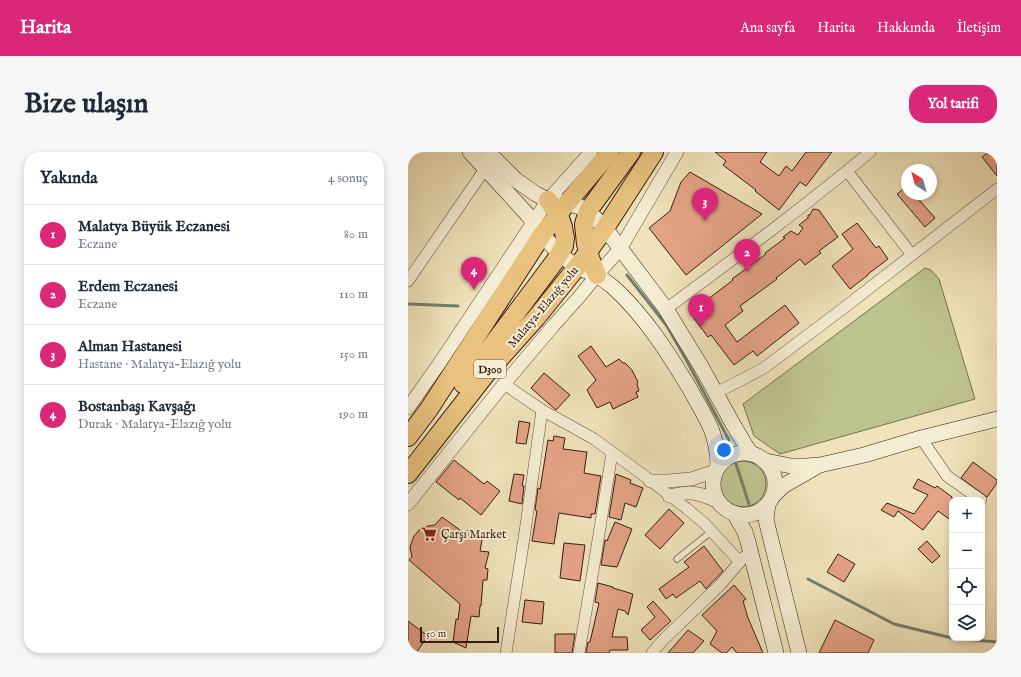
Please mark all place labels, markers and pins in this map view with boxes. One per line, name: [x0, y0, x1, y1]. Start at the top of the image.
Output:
pin: 3: [692, 188, 718, 221]
pin: 2: [734, 239, 760, 272]
pin: 4: [461, 257, 487, 290]
pin: 1: [688, 294, 714, 327]
supermarket icon: Çarşı Market: [420, 525, 438, 543]
place label: Çarşı Market: [441, 527, 506, 542]

